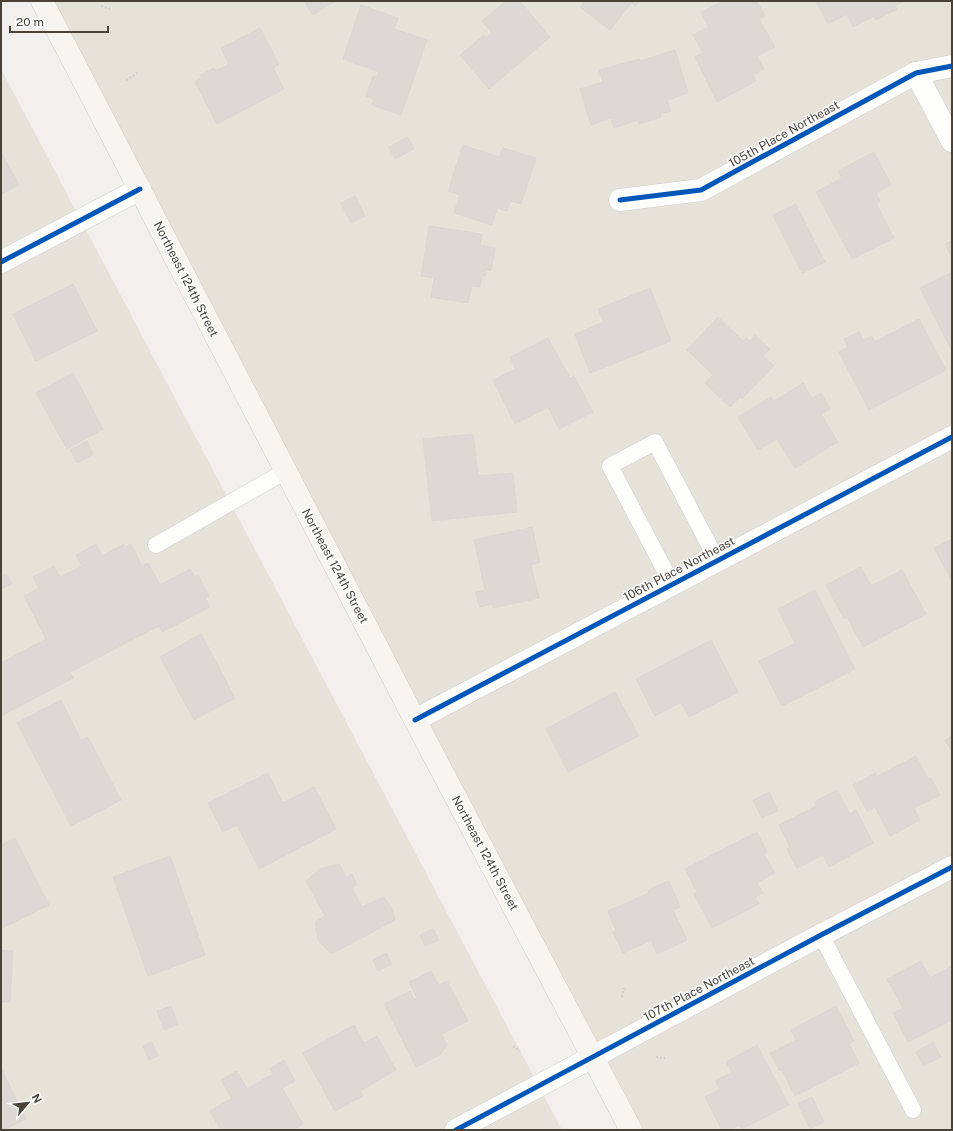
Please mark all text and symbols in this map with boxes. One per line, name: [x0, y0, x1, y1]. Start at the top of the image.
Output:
scale bar: [10, 8, 108, 34]
text: 20 m: [16, 15, 44, 29]
street label: 105th Place Northeast: [726, 98, 842, 170]
street label: Northeast 124th Street: [151, 219, 221, 339]
street label: Northeast 124th Street: [299, 506, 371, 626]
street label: 106th Place Northeast: [621, 534, 737, 604]
street label: Northeast 124th Street: [449, 793, 521, 913]
street label: 107th Place Northeast: [641, 954, 757, 1024]
north arrow: [8, 1083, 48, 1123]
text: N: [30, 1092, 44, 1105]

